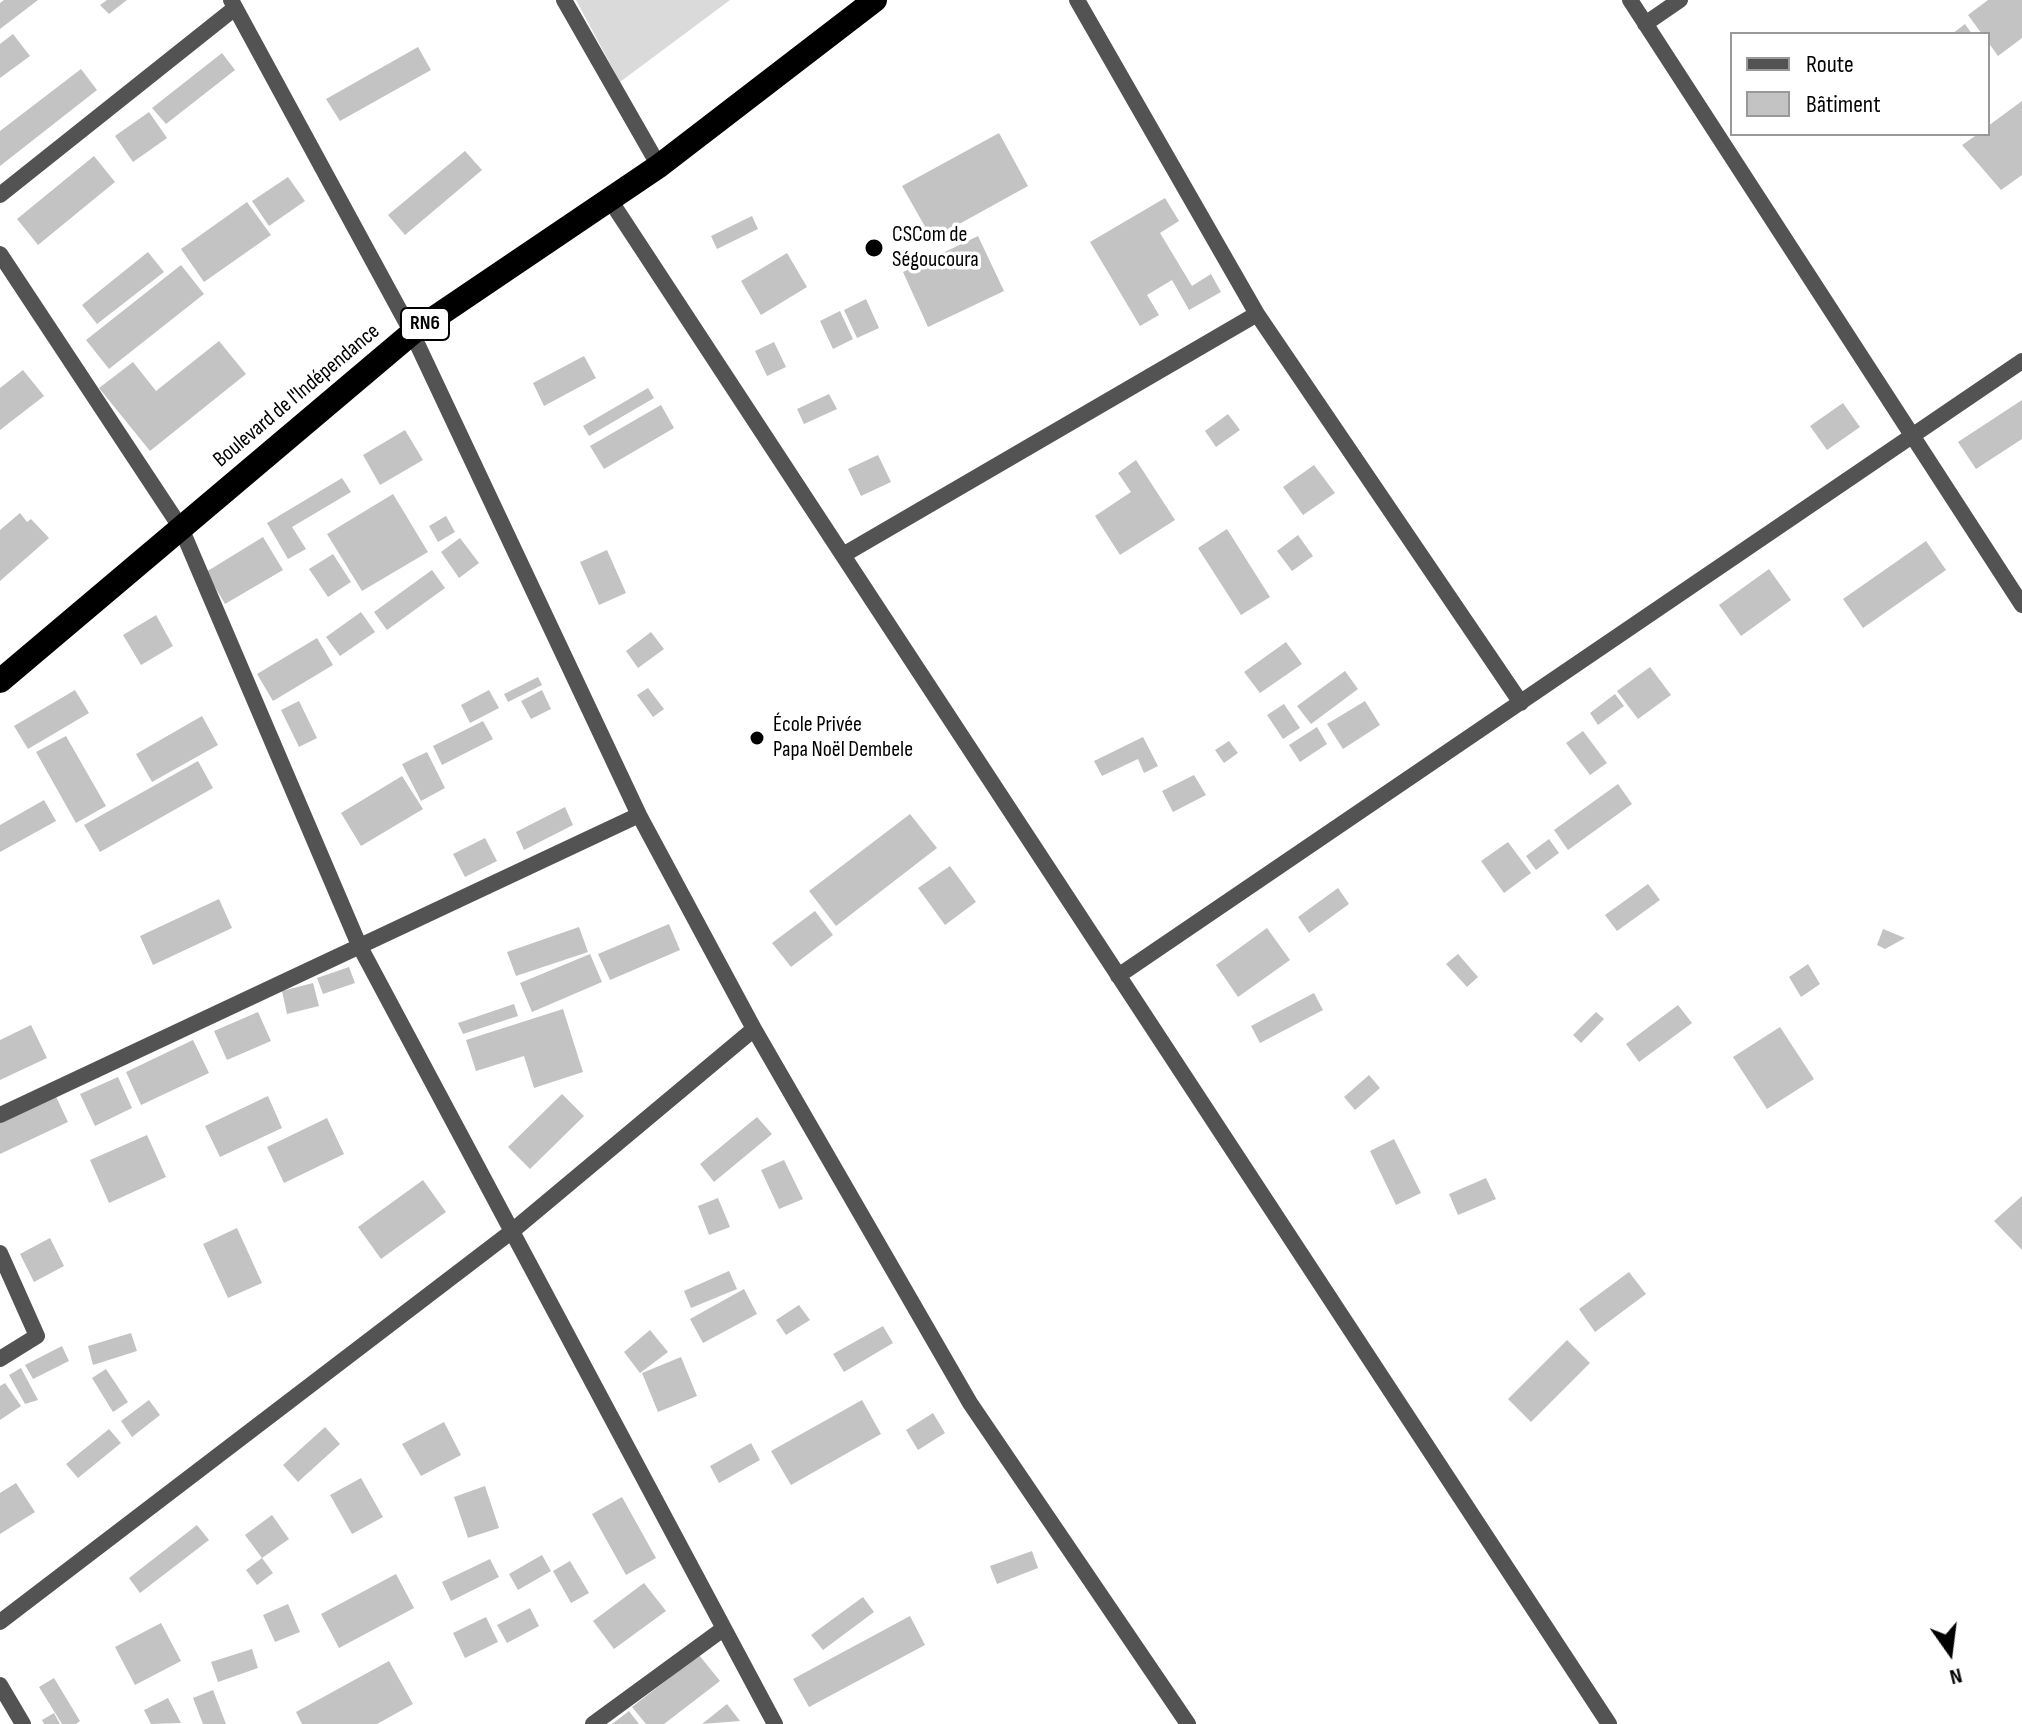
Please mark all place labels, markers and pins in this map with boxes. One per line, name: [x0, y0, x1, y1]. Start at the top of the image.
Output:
place label: CSCom de Ségoucoura: [892, 222, 979, 274]
marker: CSCom de Ségoucoura: [863, 237, 885, 259]
place label: École Privée Papa Noël Dembele: [773, 712, 913, 764]
marker: École Privée Papa Noël Dembele: [748, 729, 766, 747]

